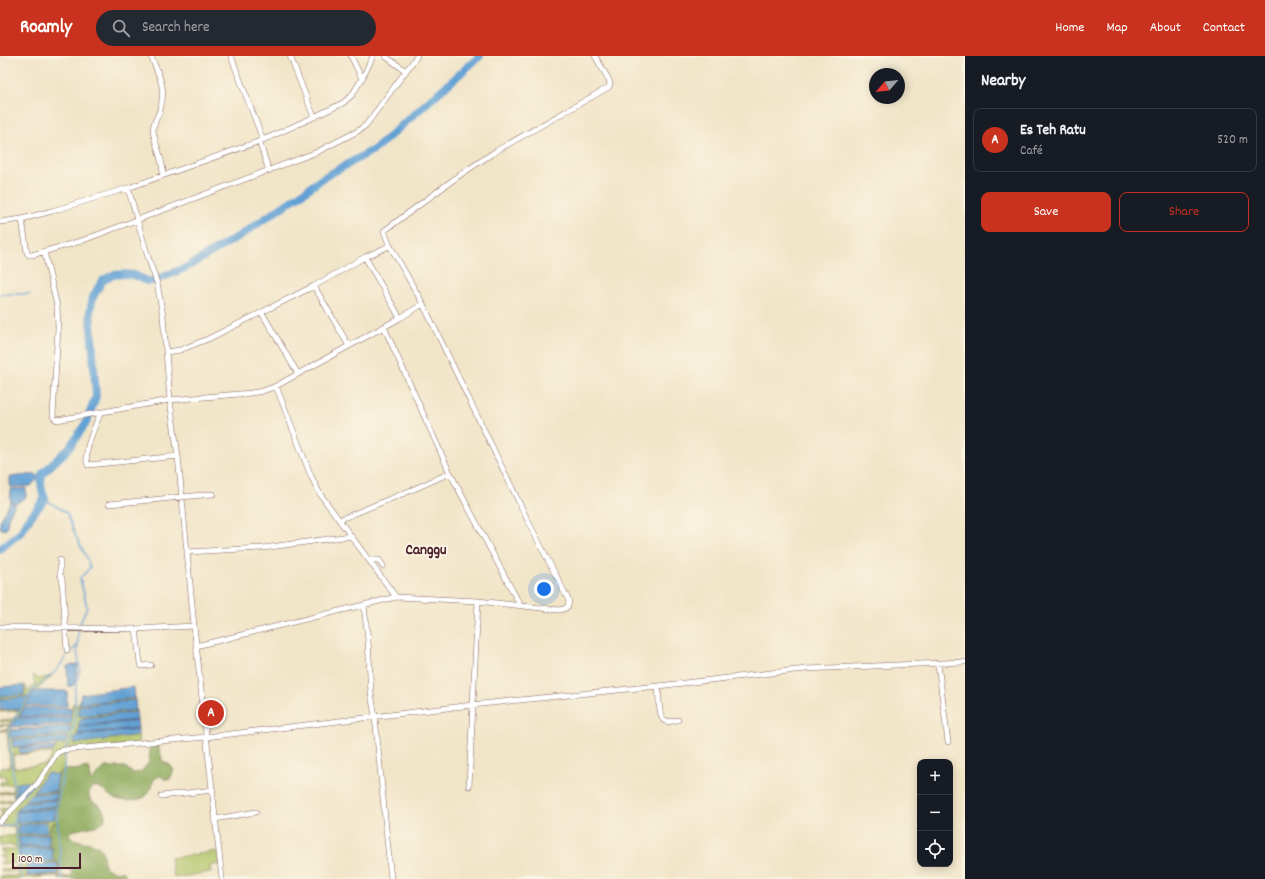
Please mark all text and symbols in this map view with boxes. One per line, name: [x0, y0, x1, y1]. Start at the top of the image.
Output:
search box: [96, 10, 376, 46]
text: Roamly: [20, 15, 72, 42]
icon: search: [110, 17, 132, 39]
text: Search here: [142, 17, 210, 39]
text: Home: [1055, 18, 1084, 38]
text: Map: [1106, 18, 1128, 38]
text: About: [1150, 18, 1181, 38]
text: Contact: [1203, 18, 1245, 38]
north arrow: [869, 68, 905, 104]
text: Nearby: [981, 70, 1025, 94]
text: Es Teh Ratu: [1020, 120, 1086, 142]
text: A: [991, 131, 999, 150]
text: 520 m: [1217, 131, 1248, 150]
text: Café: [1020, 142, 1043, 161]
button: Save: [981, 192, 1111, 232]
button: Share: [1119, 192, 1249, 232]
district label: Canggu: [406, 540, 447, 562]
your location: [534, 579, 554, 599]
pin: A: [198, 698, 224, 728]
map controls: [917, 759, 953, 867]
button: +: [917, 759, 953, 795]
button: −: [917, 795, 953, 831]
button: locate: [917, 831, 953, 867]
scale bar: [12, 851, 81, 870]
text: 100 m: [18, 852, 42, 868]

